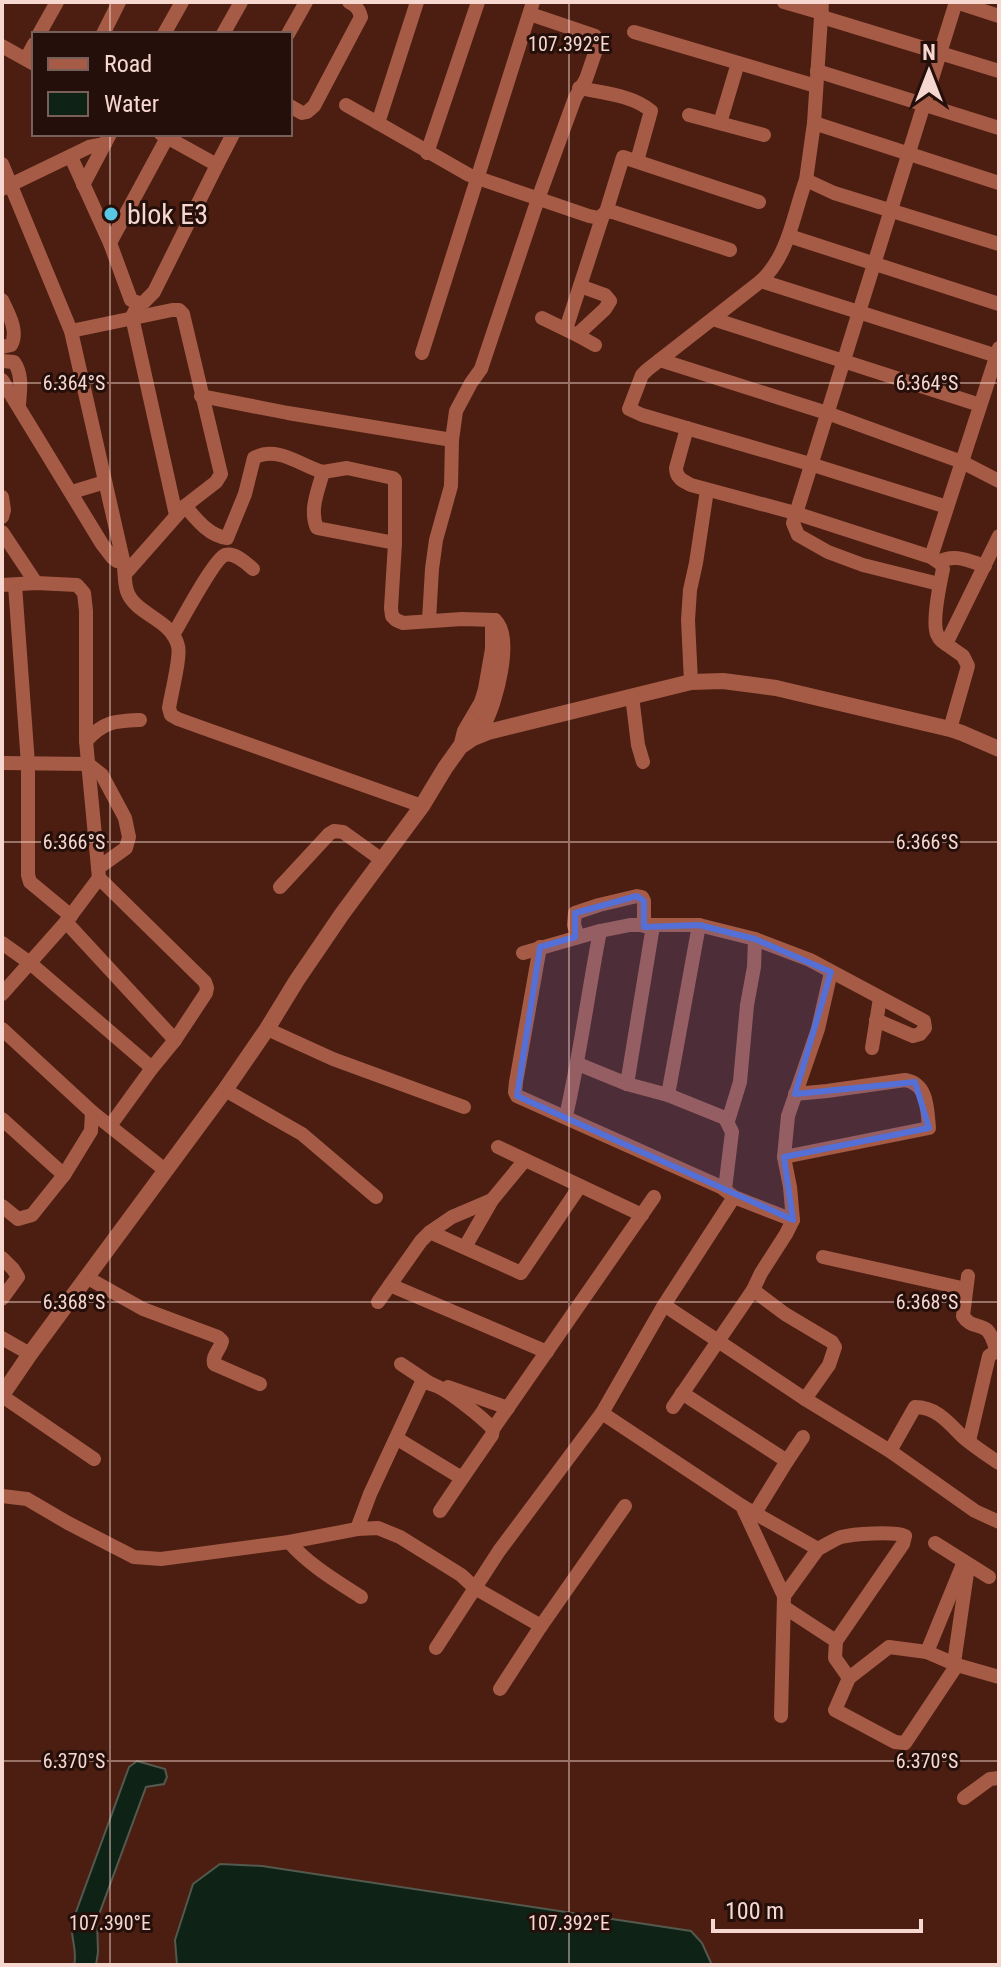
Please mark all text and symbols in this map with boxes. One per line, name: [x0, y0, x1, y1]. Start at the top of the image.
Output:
legend: [32, 32, 292, 136]
text: 107.392°E: [528, 32, 610, 56]
north arrow: [889, 32, 969, 112]
text: N: [922, 40, 936, 65]
text: Road: [104, 50, 152, 78]
text: Water: [104, 90, 159, 118]
place label: blok E3: [127, 198, 208, 231]
marker: blok E3: [102, 205, 120, 223]
text: 6.364°S: [43, 371, 105, 395]
text: 6.364°S: [896, 371, 958, 395]
text: 6.366°S: [43, 830, 105, 854]
text: 6.366°S: [896, 830, 958, 854]
text: 6.368°S: [43, 1290, 105, 1314]
text: 6.368°S: [896, 1290, 958, 1314]
text: 6.370°S: [43, 1749, 105, 1773]
text: 6.370°S: [896, 1749, 958, 1773]
scale bar: [713, 1883, 921, 1933]
text: 100 m: [725, 1897, 784, 1925]
text: 107.390°E: [69, 1911, 151, 1935]
text: 107.392°E: [528, 1911, 610, 1935]

